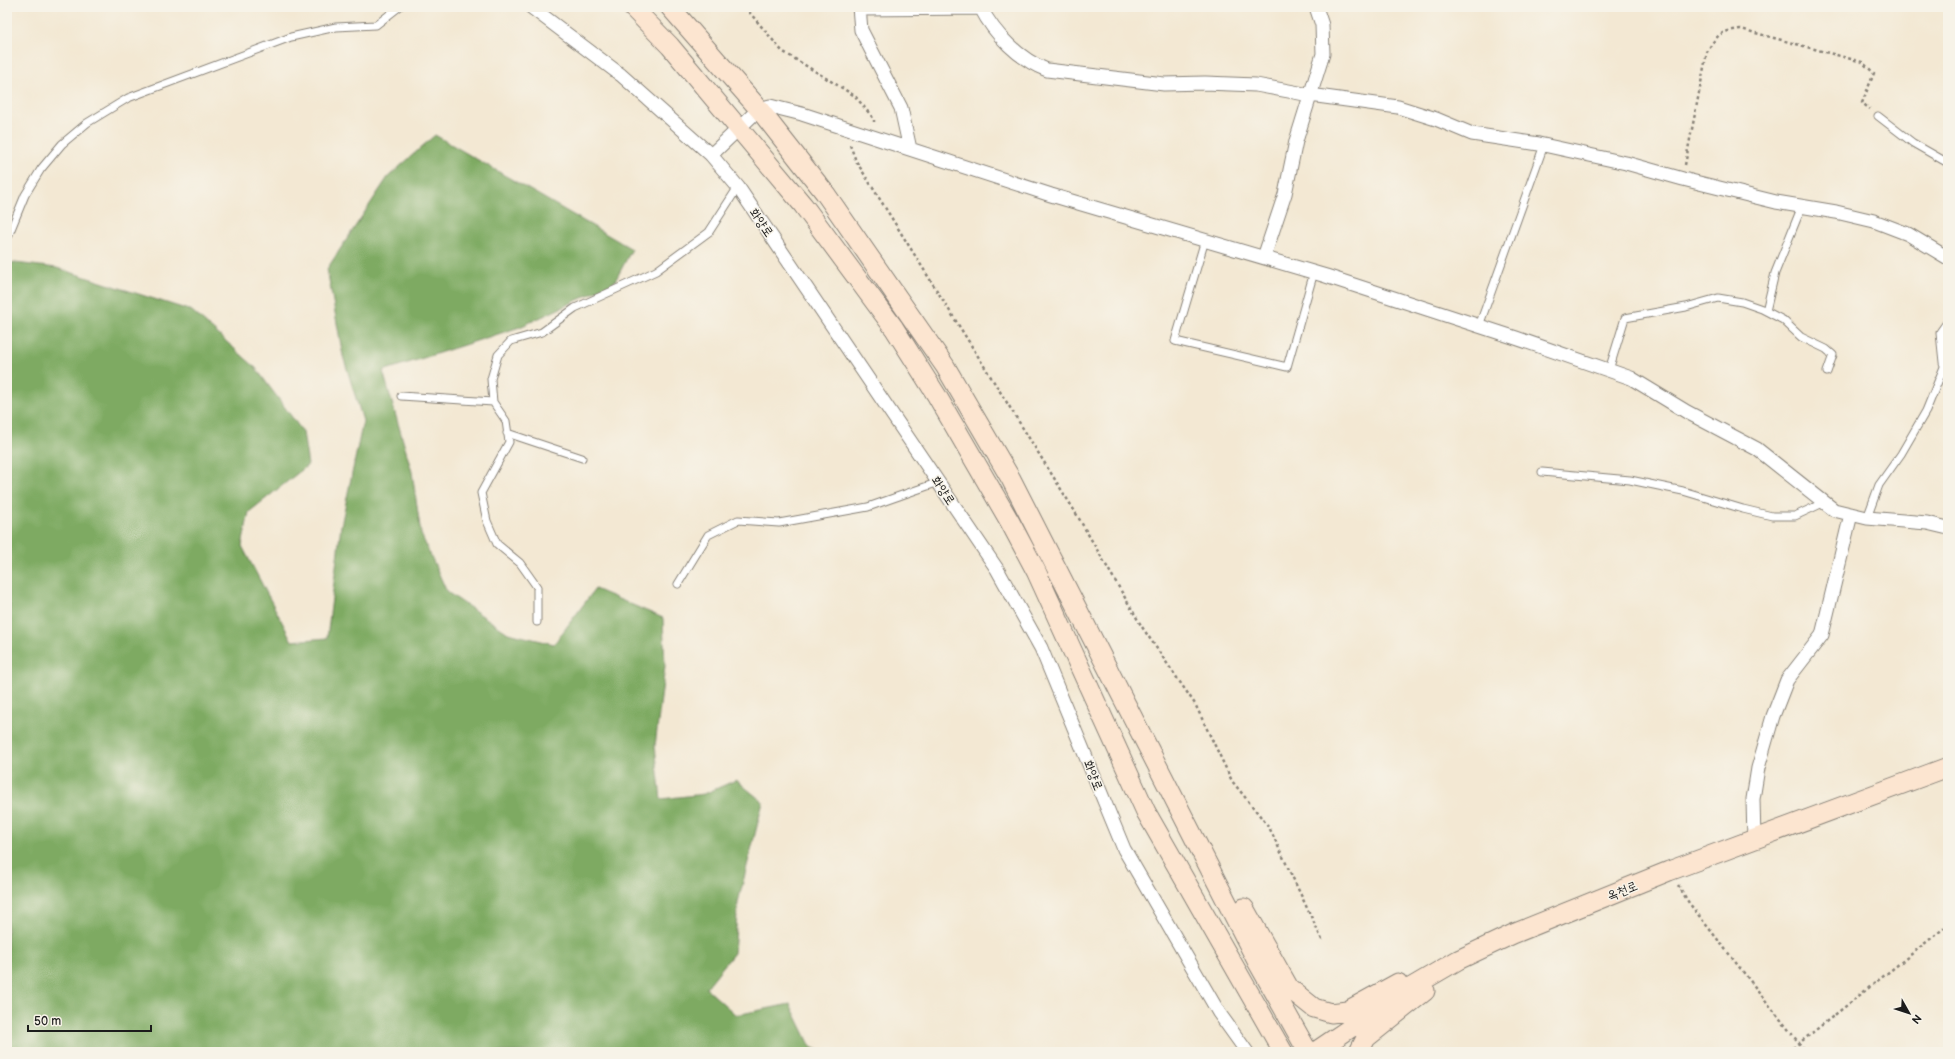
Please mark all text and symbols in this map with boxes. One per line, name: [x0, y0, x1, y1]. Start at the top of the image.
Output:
street label: 화양로: [746, 205, 777, 240]
street label: 화양로: [928, 473, 959, 508]
street label: 화양로: [1080, 758, 1106, 793]
street label: 옥천로: [1605, 878, 1640, 904]
north arrow: [1889, 993, 1929, 1033]
scale bar: [28, 1007, 151, 1033]
text: N: [1909, 1012, 1924, 1026]
text: 50 m: [34, 1014, 61, 1029]

